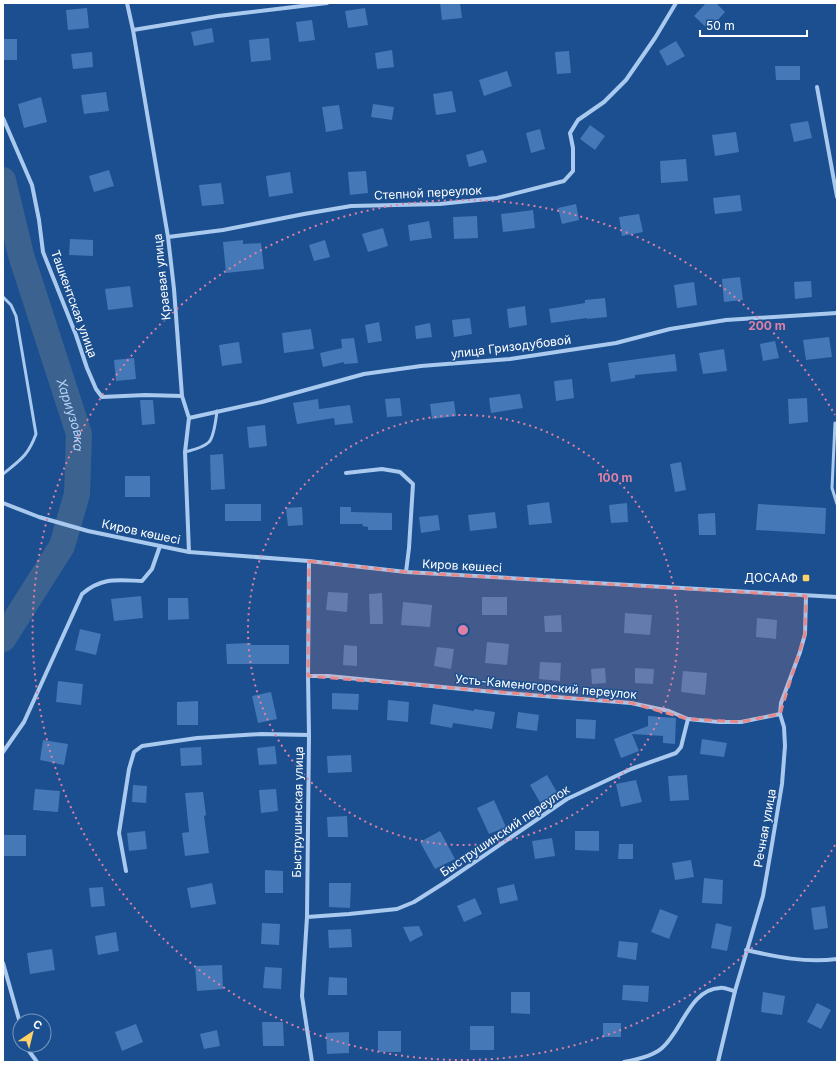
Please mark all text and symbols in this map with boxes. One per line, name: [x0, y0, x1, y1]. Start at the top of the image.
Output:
scale bar: [700, 12, 807, 38]
text: 50 m: [706, 18, 735, 33]
street label: Степной переулок: [374, 182, 483, 203]
street label: Краевая улица: [150, 233, 174, 321]
street label: Ташкентская улица: [48, 248, 101, 360]
text: 200 m: [748, 318, 786, 333]
street label: улица Гризодубовой: [450, 332, 572, 361]
water label: Хариузовка: [53, 375, 87, 452]
text: 100 m: [597, 470, 633, 485]
street label: Киров көшесі: [100, 516, 182, 547]
street label: Киров көшесі: [422, 556, 502, 575]
place label: ДОСААФ: [744, 570, 798, 585]
marker: ДОСААФ: [801, 573, 811, 583]
centre of rings: [456, 623, 470, 637]
street label: Усть-Каменогорский переулок: [455, 671, 638, 702]
street label: Быструшинская улица: [289, 746, 306, 878]
street label: Быструшинский переулок: [437, 781, 573, 880]
street label: Речная улица: [750, 787, 779, 868]
north arrow: [12, 1013, 52, 1053]
text: С: [30, 1017, 45, 1033]

